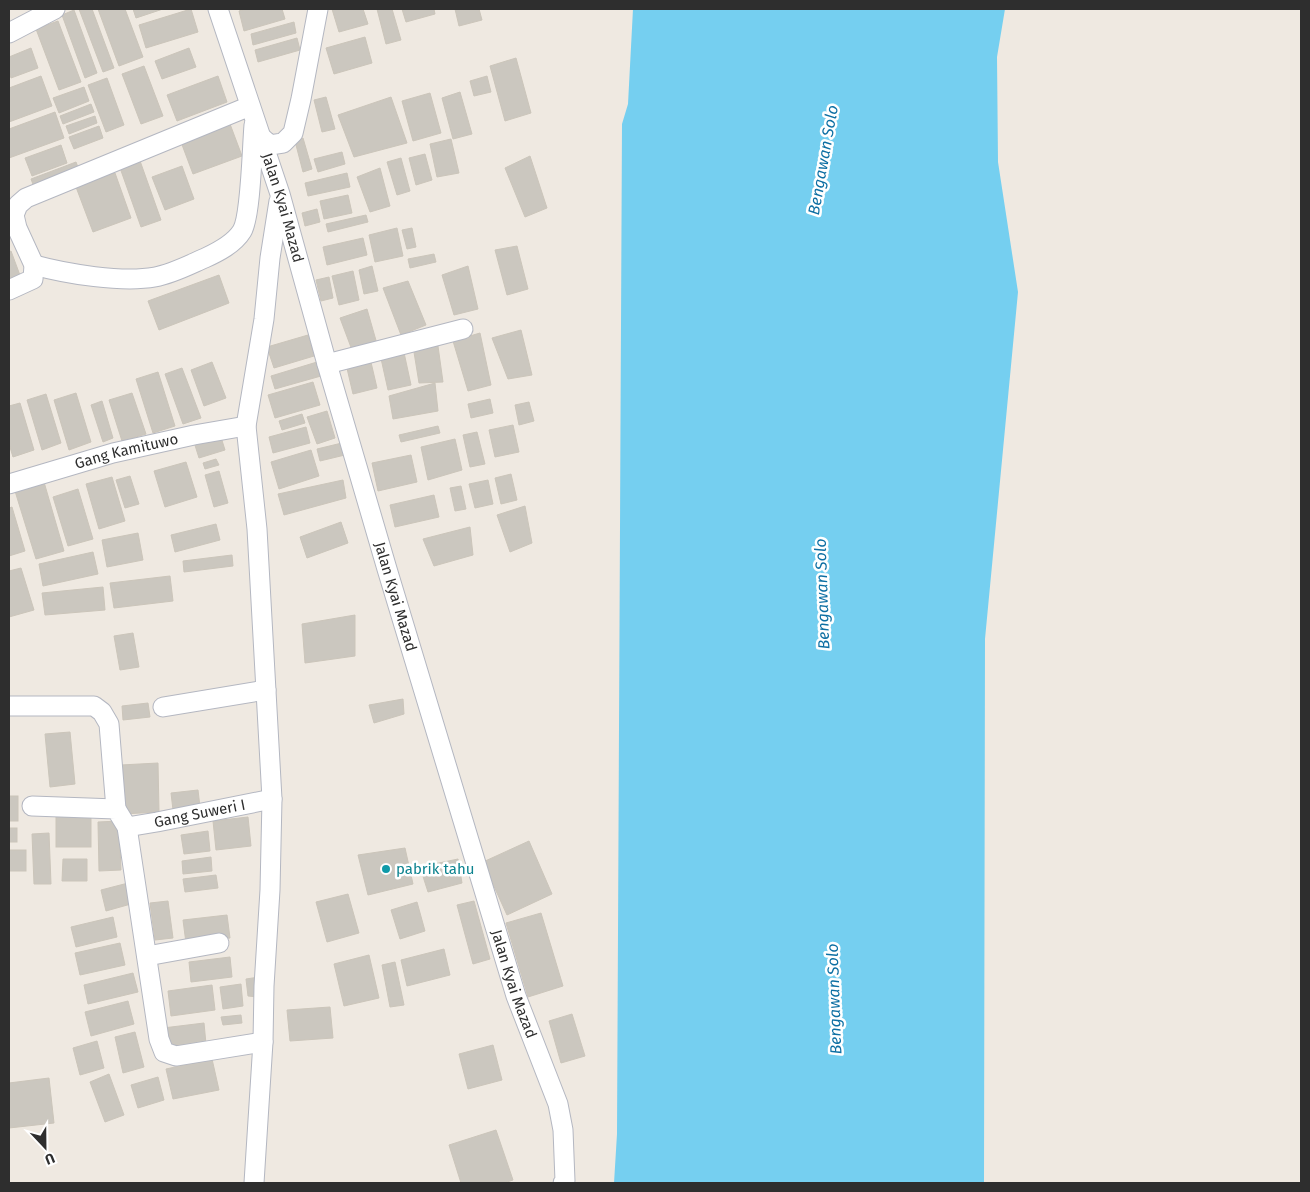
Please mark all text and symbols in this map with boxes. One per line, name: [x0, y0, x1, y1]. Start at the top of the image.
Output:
water label: Bengawan Solo: [804, 104, 842, 216]
street label: Jalan Kyai Mazad: [258, 151, 307, 264]
street label: Gang Kamituwo: [73, 430, 180, 473]
water label: Bengawan Solo: [811, 538, 833, 650]
street label: Jalan Kyai Mazad: [371, 540, 420, 654]
street label: Gang Suweri I: [153, 796, 247, 831]
place label: pabrik tahu: [396, 860, 475, 878]
marker: pabrik tahu: [380, 863, 392, 875]
street label: Jalan Kyai Mazad: [487, 927, 541, 1041]
water label: Bengawan Solo: [823, 943, 845, 1055]
north arrow: [20, 1122, 70, 1172]
text: U: [42, 1149, 57, 1168]

